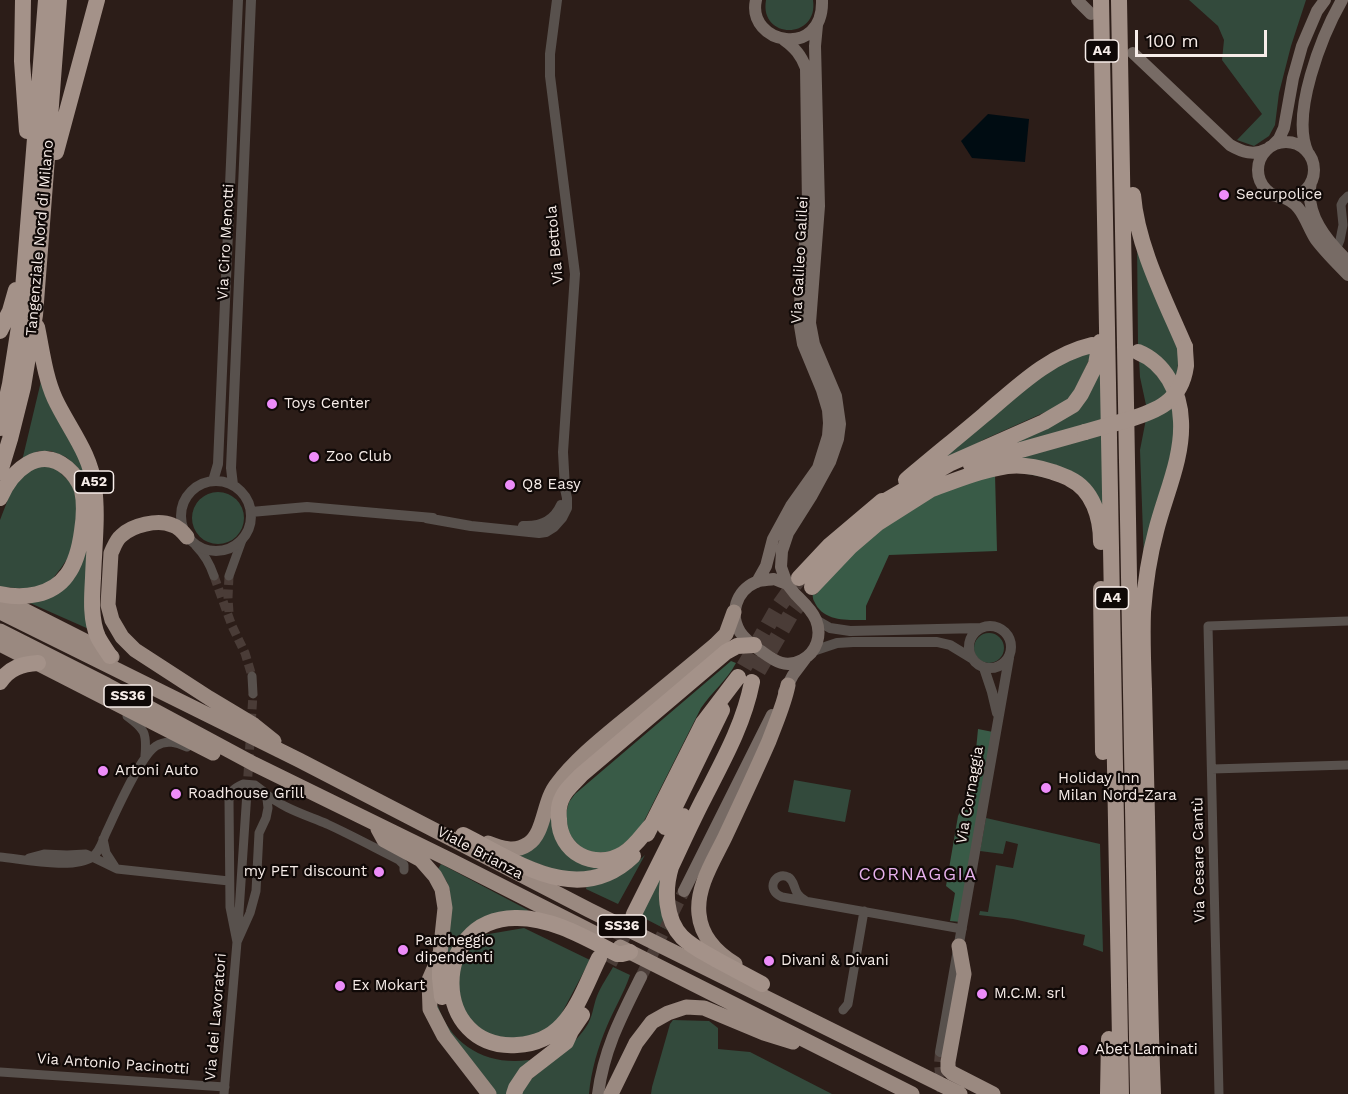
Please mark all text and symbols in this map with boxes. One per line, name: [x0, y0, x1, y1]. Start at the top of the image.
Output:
scale bar: [1138, 18, 1270, 56]
text: 100 m: [1146, 30, 1199, 51]
road number: A4: [1086, 40, 1118, 62]
street label: Tangenziale Nord di Milano: [22, 139, 58, 337]
street label: Via Ciro Menotti: [214, 183, 238, 301]
place label: Securpolice: [1236, 186, 1322, 204]
marker: Securpolice: [1217, 188, 1231, 202]
street label: Via Galileo Galilei: [788, 196, 812, 324]
street label: Via Bettola: [543, 205, 567, 285]
place label: Toys Center: [284, 395, 370, 413]
marker: Toys Center: [265, 397, 279, 411]
place label: Zoo Club: [326, 448, 392, 466]
marker: Zoo Club: [307, 450, 321, 464]
road number: A52: [74, 471, 113, 493]
place label: Q8 Easy: [522, 476, 581, 494]
marker: Q8 Easy: [503, 478, 517, 492]
road number: A4: [1096, 587, 1128, 609]
road number: SS36: [104, 685, 152, 707]
street label: Via Cornaggia: [953, 745, 987, 845]
place label: Artoni Auto: [115, 762, 199, 780]
marker: Artoni Auto: [96, 764, 110, 778]
place label: Holiday Inn Milan Nord-Zara: [1058, 770, 1177, 805]
marker: Holiday Inn Milan Nord-Zara: [1039, 781, 1053, 795]
place label: Roadhouse Grill: [188, 785, 304, 803]
marker: Roadhouse Grill: [169, 787, 183, 801]
street label: Via Cesare Cantù: [1189, 797, 1209, 923]
street label: Viale Brianza: [434, 823, 526, 883]
place label: my PET discount: [244, 863, 367, 881]
district label: CORNAGGIA: [858, 864, 978, 886]
marker: my PET discount: [372, 865, 386, 879]
road number: SS36: [598, 915, 646, 937]
place label: Parcheggio dipendenti: [415, 932, 494, 967]
marker: Parcheggio dipendenti: [396, 943, 410, 957]
street label: Via dei Lavoratori: [201, 952, 231, 1082]
place label: Divani & Divani: [781, 952, 889, 970]
marker: Divani & Divani: [762, 954, 776, 968]
place label: Ex Mokart: [352, 977, 425, 995]
marker: Ex Mokart: [333, 979, 347, 993]
place label: M.C.M. srl: [994, 985, 1065, 1003]
marker: M.C.M. srl: [975, 987, 989, 1001]
place label: Abet Laminati: [1095, 1041, 1198, 1059]
marker: Abet Laminati: [1076, 1043, 1090, 1057]
street label: Via Antonio Pacinotti: [36, 1050, 190, 1078]

